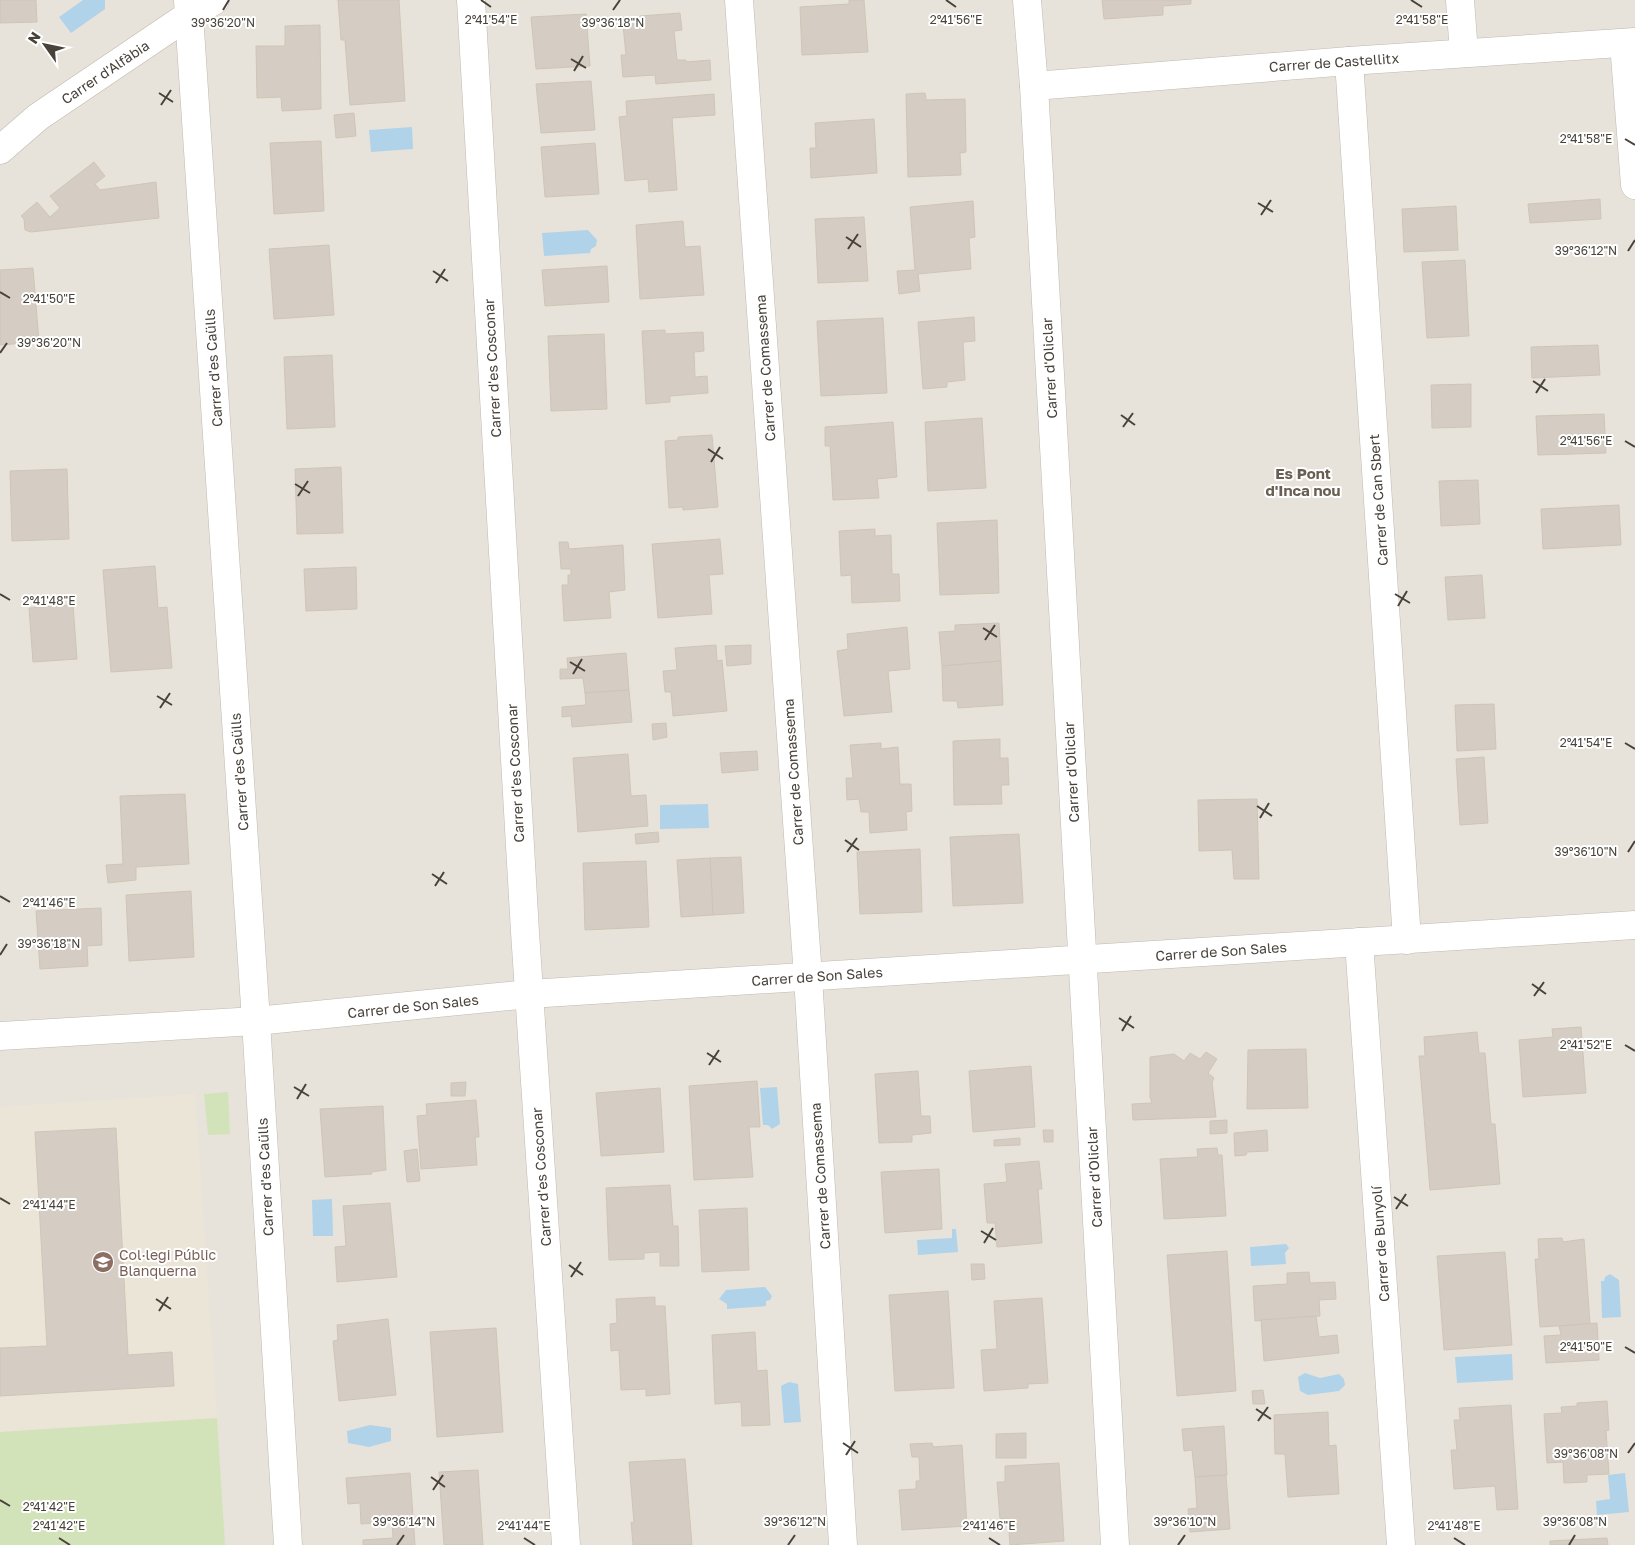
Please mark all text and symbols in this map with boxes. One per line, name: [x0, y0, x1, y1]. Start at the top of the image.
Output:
text: 2°41'54"E: [465, 12, 517, 27]
text: 2°41'56"E: [930, 12, 982, 27]
text: 2°41'58"E: [1396, 12, 1448, 27]
text: 39°36'20"N: [191, 15, 255, 30]
text: 39°36'18"N: [582, 15, 644, 30]
north arrow: [20, 20, 70, 70]
text: N: [24, 29, 44, 47]
street label: Carrer d'Alfàbia: [58, 36, 152, 108]
street label: Carrer de Castellitx: [1268, 49, 1400, 75]
text: 2°41'58"E: [1560, 131, 1612, 146]
text: 39°36'12"N: [1555, 243, 1617, 258]
text: 2°41'50"E: [23, 291, 75, 306]
street label: Carrer de Comassema: [751, 294, 779, 442]
street label: Carrer d'es Cosconar: [480, 297, 504, 438]
street label: Carrer d'es Caülls: [200, 308, 226, 428]
street label: Carrer d'Oliclar: [1038, 317, 1060, 419]
text: 39°36'20"N: [17, 335, 81, 350]
text: 2°41'56"E: [1560, 433, 1612, 448]
street label: Carrer de Can Sbert: [1365, 434, 1391, 566]
district label: Es Pont d'Inca nou: [1265, 464, 1341, 499]
text: 2°41'48"E: [23, 593, 75, 608]
street label: Carrer de Comassema: [779, 698, 807, 846]
street label: Carrer d'es Cosconar: [503, 702, 527, 843]
street label: Carrer d'es Caülls: [226, 712, 252, 832]
street label: Carrer d'Oliclar: [1060, 721, 1082, 823]
text: 2°41'54"E: [1560, 735, 1612, 750]
text: 39°36'10"N: [1555, 844, 1617, 859]
text: 2°41'46"E: [23, 895, 75, 910]
text: 39°36'18"N: [18, 936, 80, 951]
street label: Carrer de Son Sales: [1155, 938, 1287, 964]
street label: Carrer de Son Sales: [751, 963, 883, 989]
street label: Carrer de Son Sales: [347, 991, 479, 1021]
text: 2°41'52"E: [1560, 1037, 1612, 1052]
street label: Carrer de Comassema: [806, 1102, 834, 1250]
street label: Carrer d'es Cosconar: [528, 1106, 554, 1247]
street label: Carrer d'es Caülls: [253, 1118, 277, 1236]
street label: Carrer d'Oliclar: [1083, 1126, 1105, 1228]
street label: Carrer de Bunyolí: [1367, 1184, 1393, 1302]
text: 2°41'44"E: [23, 1197, 75, 1212]
place label: Col·legi Públic Blanquerna: [119, 1246, 216, 1279]
school or university icon: Col·legi Públic Blanquerna: [91, 1250, 115, 1274]
text: 2°41'50"E: [1560, 1339, 1612, 1354]
text: 39°36'08"N: [1554, 1446, 1618, 1461]
text: 2°41'42"E: [23, 1499, 75, 1514]
text: 39°36'14"N: [373, 1514, 435, 1529]
text: 39°36'12"N: [764, 1514, 826, 1529]
text: 39°36'10"N: [1154, 1514, 1216, 1529]
text: 39°36'08"N: [1543, 1514, 1607, 1529]
text: 2°41'42"E: [33, 1518, 85, 1533]
text: 2°41'44"E: [498, 1518, 550, 1533]
text: 2°41'46"E: [963, 1518, 1015, 1533]
text: 2°41'48"E: [1428, 1518, 1480, 1533]

